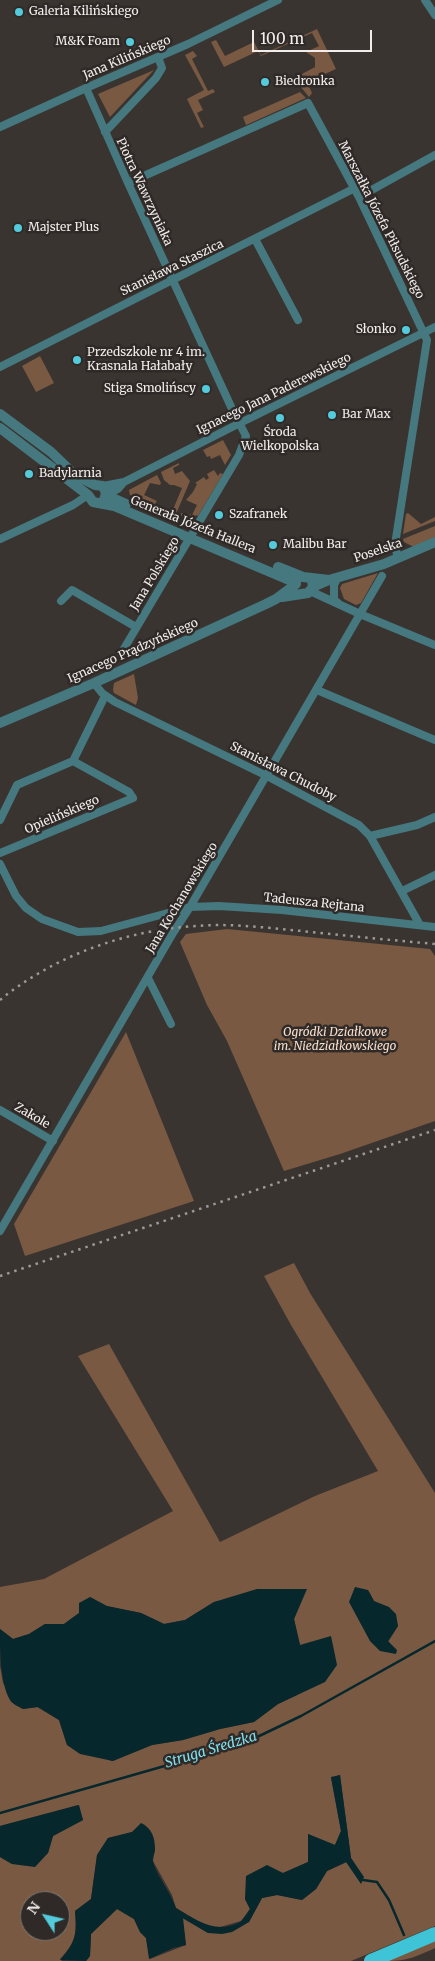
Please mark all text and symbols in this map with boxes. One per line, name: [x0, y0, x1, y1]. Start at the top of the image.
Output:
place label: Galeria Kilińskiego: [29, 5, 138, 19]
marker: Galeria Kilińskiego: [13, 6, 25, 18]
scale bar: [255, 20, 375, 52]
text: 100 m: [260, 29, 304, 48]
street label: Jana Kilińskiego: [81, 33, 173, 83]
place label: M&K Foam: [56, 35, 120, 49]
marker: M&K Foam: [124, 36, 136, 48]
place label: Biedronka: [275, 75, 335, 89]
marker: Biedronka: [259, 76, 271, 88]
street label: Piotra Wawrzyniaka: [113, 136, 175, 248]
street label: Marszałka Józefa Piłsudskiego: [335, 139, 427, 301]
place label: Majster Plus: [28, 221, 99, 235]
marker: Majster Plus: [12, 222, 24, 234]
street label: Stanisława Staszica: [118, 237, 226, 299]
place label: Słonko: [356, 323, 396, 337]
marker: Słonko: [400, 324, 412, 336]
place label: Przedszkole nr 4 im. Krasnala Hałabały: [87, 346, 205, 374]
street label: Ignacego Jana Paderewskiego: [194, 350, 354, 438]
marker: Przedszkole nr 4 im. Krasnala Hałabały: [71, 354, 83, 366]
place label: Stiga Smolińscy: [104, 382, 196, 396]
marker: Stiga Smolińscy: [200, 383, 212, 395]
place label: Bar Max: [342, 408, 391, 422]
marker: Bar Max: [326, 409, 338, 421]
marker: Środa Wielkopolska: [274, 412, 286, 424]
place label: Środa Wielkopolska: [241, 426, 319, 454]
place label: Badylarnia: [39, 467, 102, 481]
marker: Badylarnia: [23, 468, 35, 480]
street label: Generała Józefa Hallera: [128, 493, 258, 557]
place label: Szafranek: [229, 508, 287, 522]
marker: Szafranek: [213, 509, 225, 521]
street label: Jana Polskiego: [127, 534, 183, 614]
street label: Poselska: [352, 536, 404, 566]
place label: Malibu Bar: [283, 538, 347, 552]
marker: Malibu Bar: [267, 539, 279, 551]
street label: Ignacego Prądzyńskiego: [66, 616, 200, 686]
street label: Stanisława Chudoby: [227, 739, 339, 805]
street label: Opielińskiego: [23, 793, 101, 837]
street label: Jana Kochanowskiego: [143, 840, 221, 956]
street label: Tadeusza Rejtana: [263, 891, 365, 915]
park label: Ogródki Działkowe im. Niedziałkowskiego: [274, 1026, 396, 1054]
street label: Zakole: [12, 1100, 52, 1132]
water label: Struga Średzka: [163, 1728, 259, 1772]
north arrow: [20, 1891, 70, 1941]
text: N: [23, 1898, 44, 1918]

